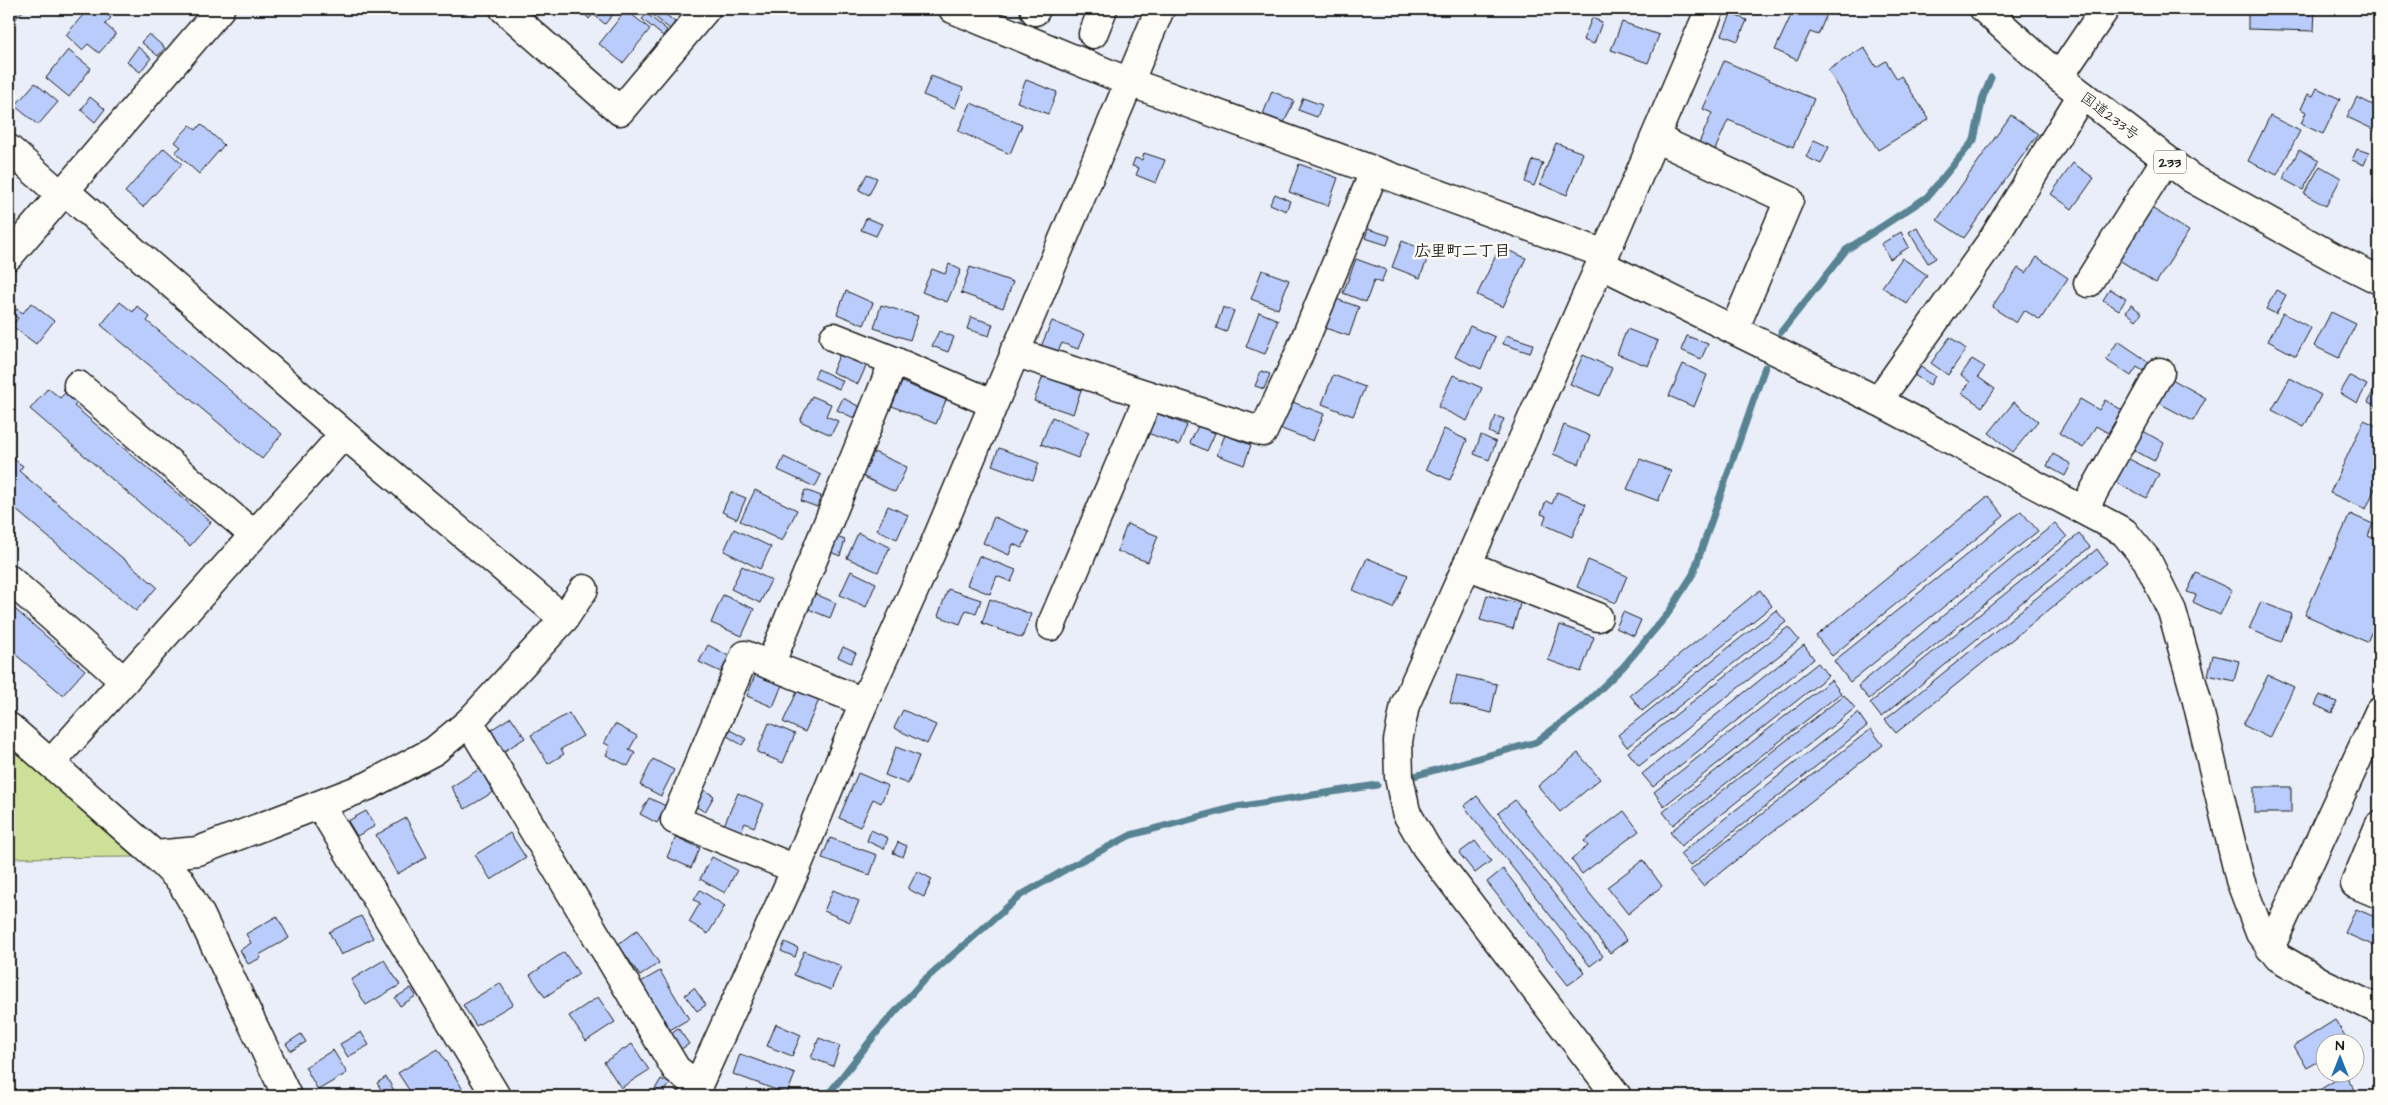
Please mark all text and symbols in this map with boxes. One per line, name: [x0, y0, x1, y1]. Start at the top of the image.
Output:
street label: 国道233号: [2076, 87, 2144, 146]
road number: 233: [2154, 150, 2186, 173]
district label: 広里町二丁目: [1414, 240, 1510, 262]
north arrow: [2316, 1032, 2366, 1082]
text: N: [2336, 1036, 2345, 1056]

